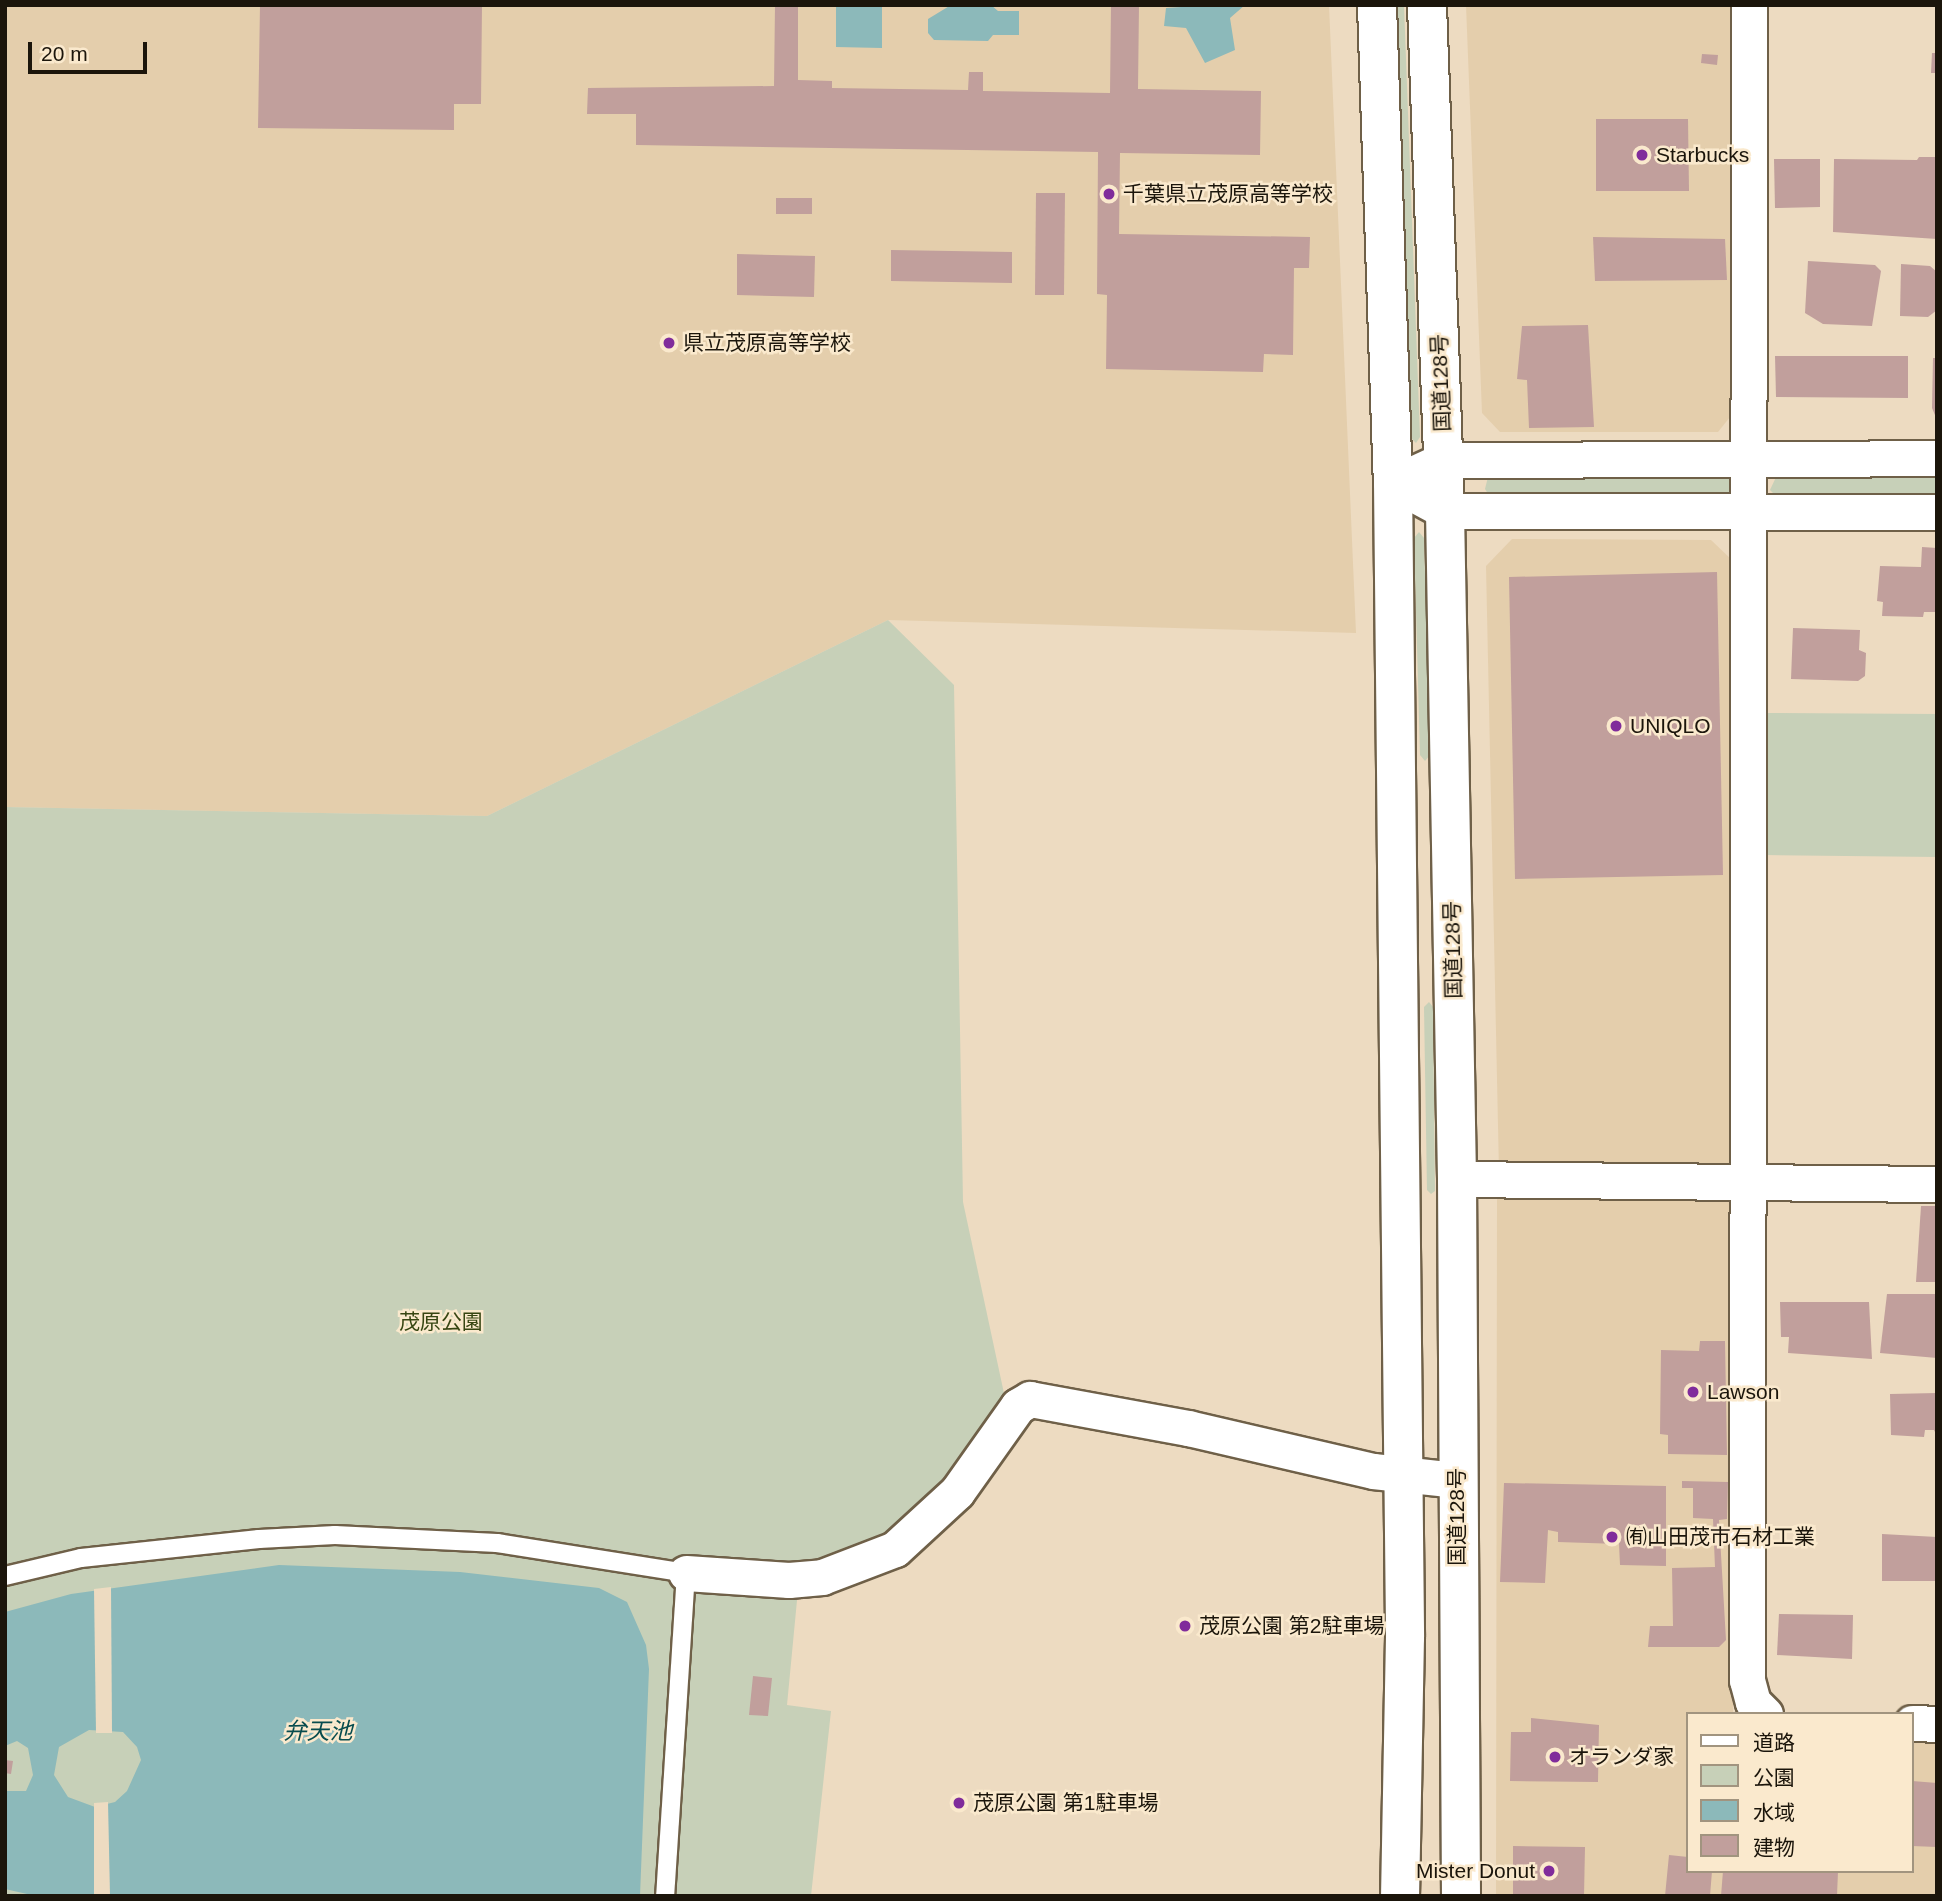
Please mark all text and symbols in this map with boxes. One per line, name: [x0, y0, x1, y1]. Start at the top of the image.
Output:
scale bar: [32, 28, 150, 72]
text: 20 m: [41, 42, 88, 65]
place label: Starbucks: [1656, 142, 1749, 168]
marker: Starbucks: [1634, 147, 1650, 163]
place label: 千葉県立茂原高等学校: [1123, 181, 1333, 207]
marker: 千葉県立茂原高等学校: [1101, 186, 1117, 202]
place label: 県立茂原高等学校: [683, 330, 851, 356]
street label: 国道128号: [1427, 334, 1455, 432]
marker: 県立茂原高等学校: [661, 335, 677, 351]
place label: UNIQLO: [1630, 713, 1711, 739]
marker: UNIQLO: [1608, 718, 1624, 734]
street label: 国道128号: [1440, 901, 1466, 999]
park label: 茂原公園: [399, 1309, 483, 1335]
place label: Lawson: [1707, 1379, 1779, 1405]
marker: Lawson: [1685, 1384, 1701, 1400]
street label: 国道128号: [1444, 1468, 1470, 1566]
place label: ㈲山田茂市石材工業: [1626, 1524, 1815, 1550]
marker: ㈲山田茂市石材工業: [1604, 1529, 1620, 1545]
place label: 茂原公園 第2駐車場: [1199, 1613, 1385, 1639]
marker: 茂原公園 第2駐車場: [1177, 1618, 1193, 1634]
legend: [1686, 1712, 1914, 1873]
water label: 弁天池: [284, 1717, 352, 1745]
text: 道路: [1753, 1731, 1795, 1754]
place label: オランダ家: [1569, 1744, 1674, 1770]
marker: オランダ家: [1547, 1749, 1563, 1765]
text: 公園: [1753, 1766, 1795, 1789]
place label: 茂原公園 第1駐車場: [973, 1790, 1159, 1816]
marker: 茂原公園 第1駐車場: [951, 1795, 967, 1811]
text: 水域: [1753, 1801, 1795, 1824]
text: 建物: [1753, 1836, 1795, 1859]
place label: Mister Donut: [1416, 1858, 1535, 1884]
marker: Mister Donut: [1541, 1863, 1557, 1879]

